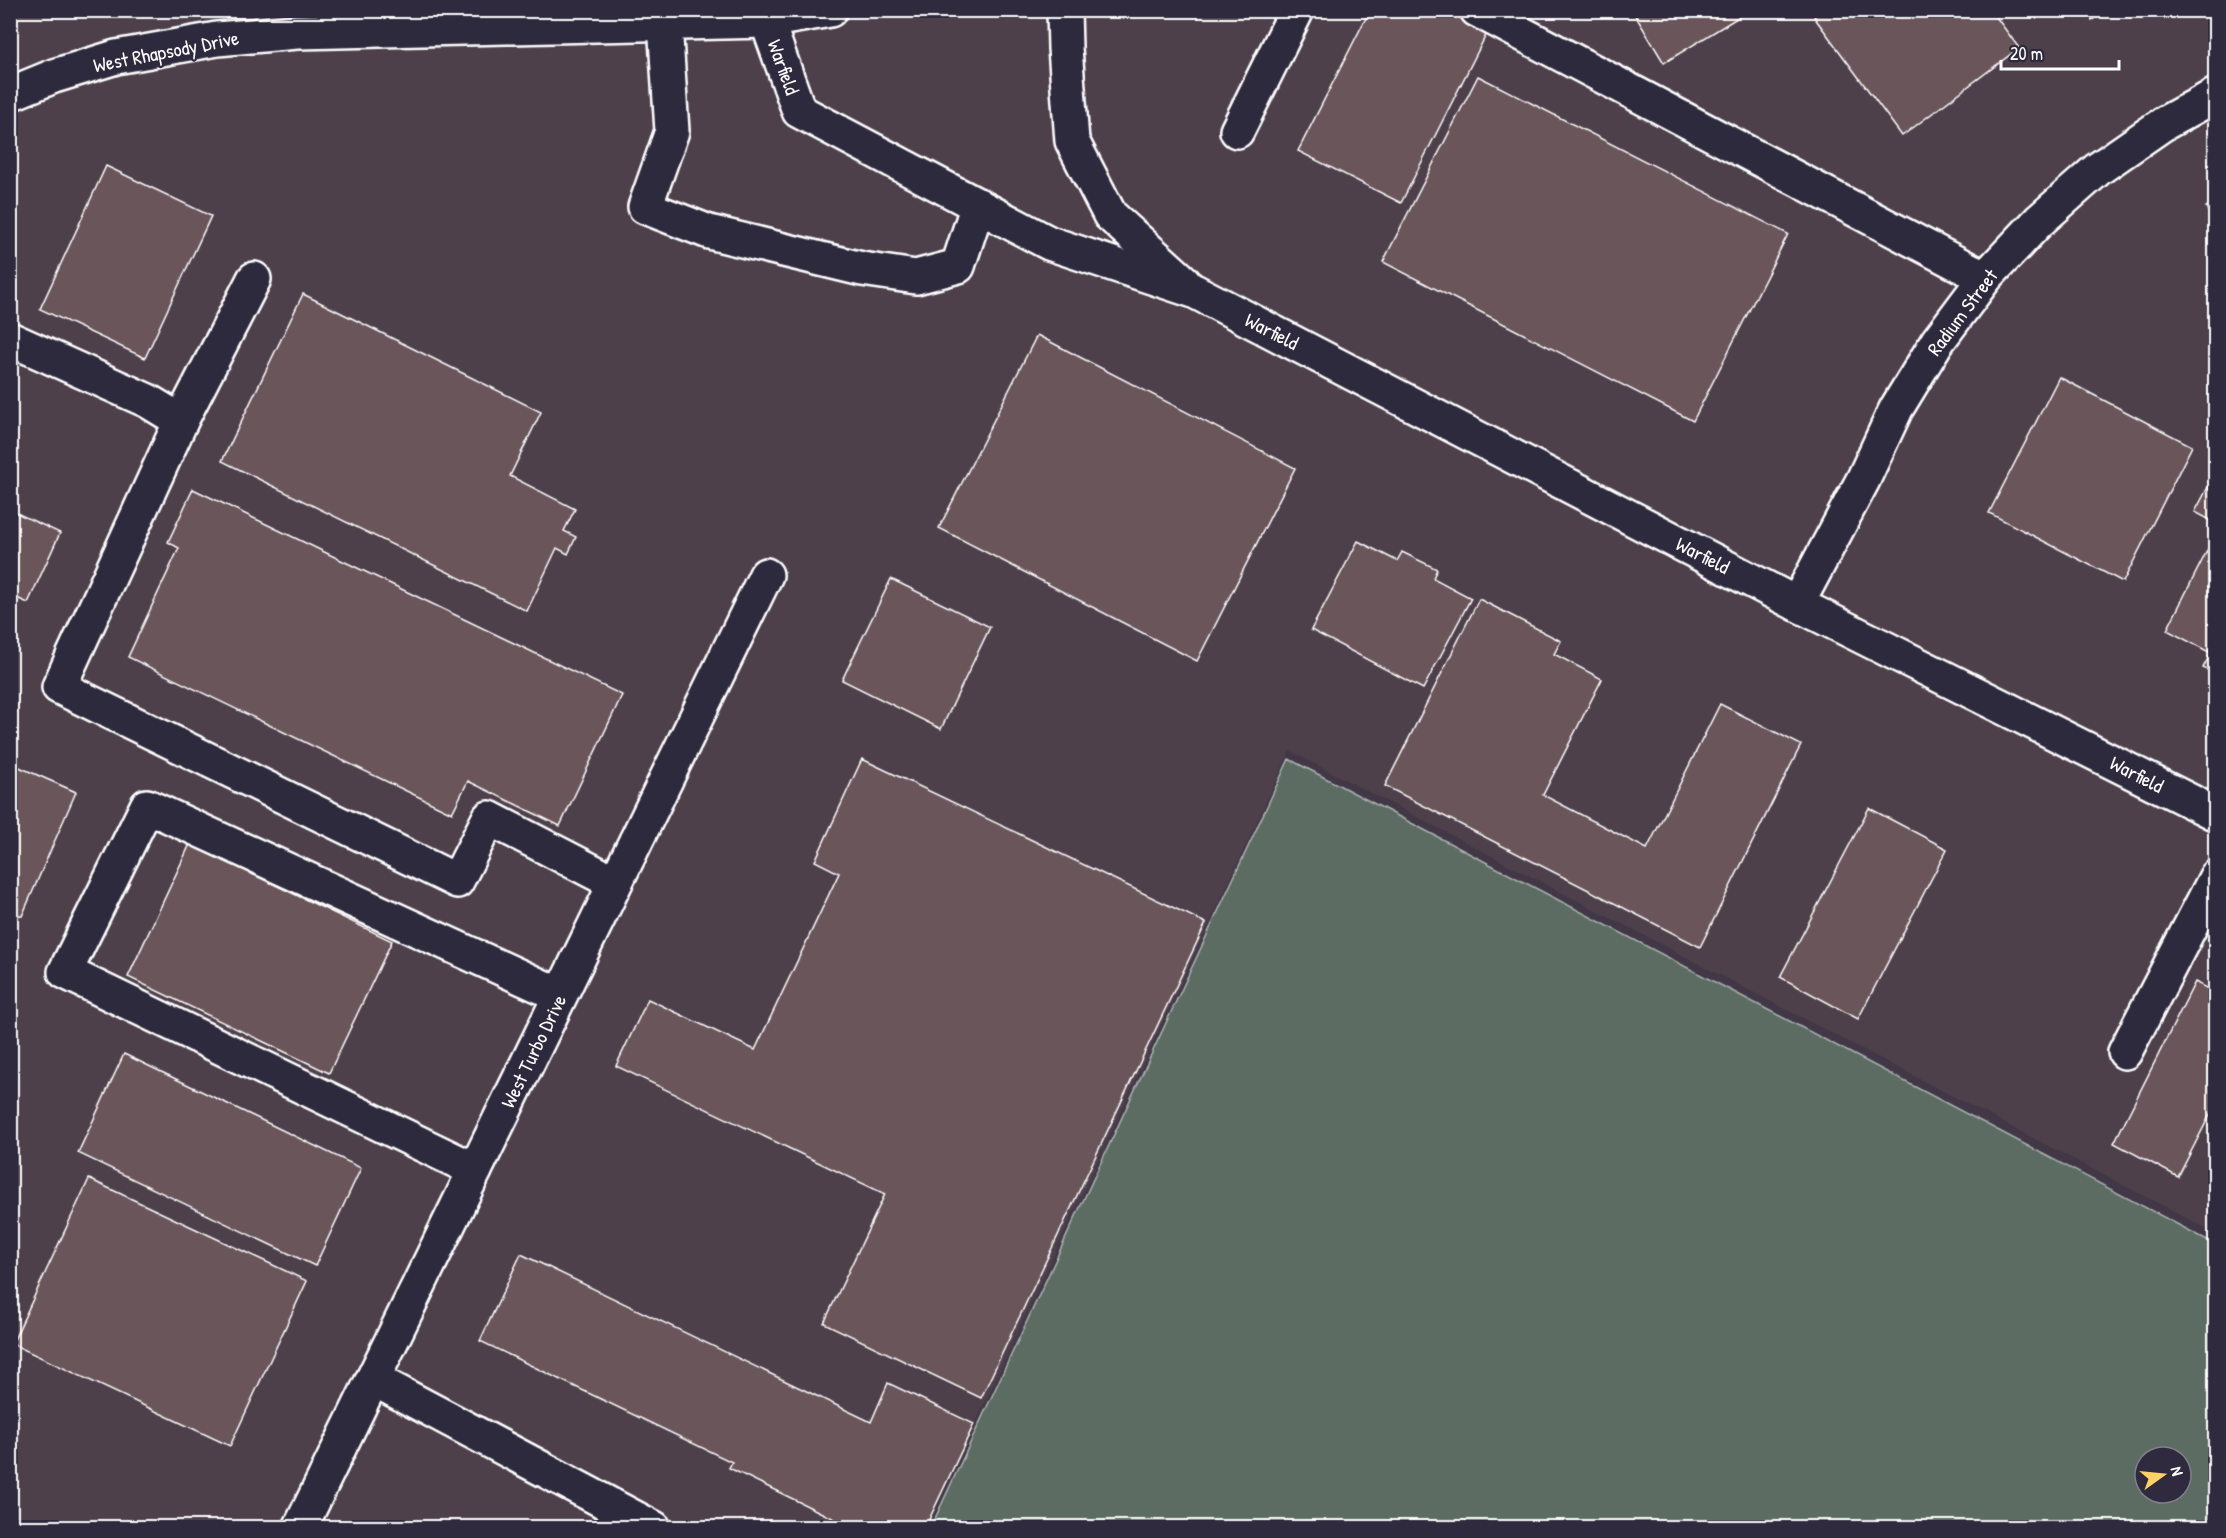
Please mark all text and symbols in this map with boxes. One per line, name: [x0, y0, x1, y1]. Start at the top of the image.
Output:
street label: West Rhapsody Drive: [91, 24, 241, 78]
scale bar: [2001, 33, 2120, 71]
street label: Warfield: [762, 36, 806, 99]
text: 20 m: [2010, 41, 2043, 66]
street label: Radium Street: [1921, 262, 2004, 361]
street label: Warfield: [1240, 306, 1304, 356]
street label: Warfield: [1671, 530, 1735, 580]
street label: Warfield: [2105, 749, 2169, 799]
street label: West Turbo Drive: [494, 990, 572, 1112]
north arrow: [2133, 1445, 2193, 1505]
text: N: [2166, 1464, 2189, 1479]

